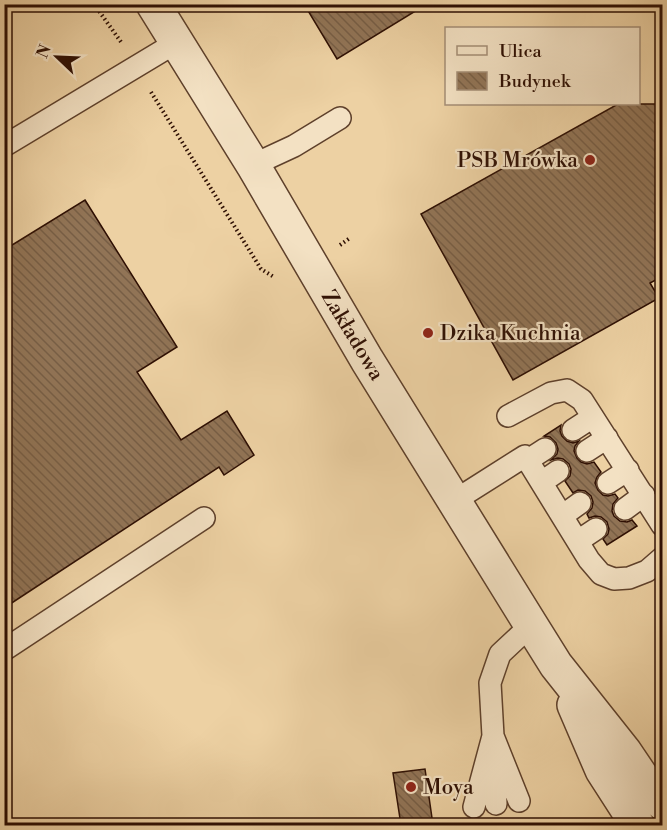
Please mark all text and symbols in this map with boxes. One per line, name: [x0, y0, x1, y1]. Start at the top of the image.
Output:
north arrow: [27, 27, 87, 87]
legend: [445, 27, 640, 105]
text: Ulica: [499, 40, 543, 63]
text: N: [32, 41, 56, 61]
text: Budynek: [498, 70, 572, 93]
place label: PSB Mrówka: [457, 148, 578, 174]
marker: PSB Mrówka: [583, 153, 597, 167]
street label: Zakładowa: [315, 286, 389, 386]
place label: Dzika Kuchnia: [440, 321, 581, 347]
marker: Dzika Kuchnia: [421, 326, 435, 340]
place label: Moya: [423, 775, 474, 801]
marker: Moya: [404, 780, 418, 794]

